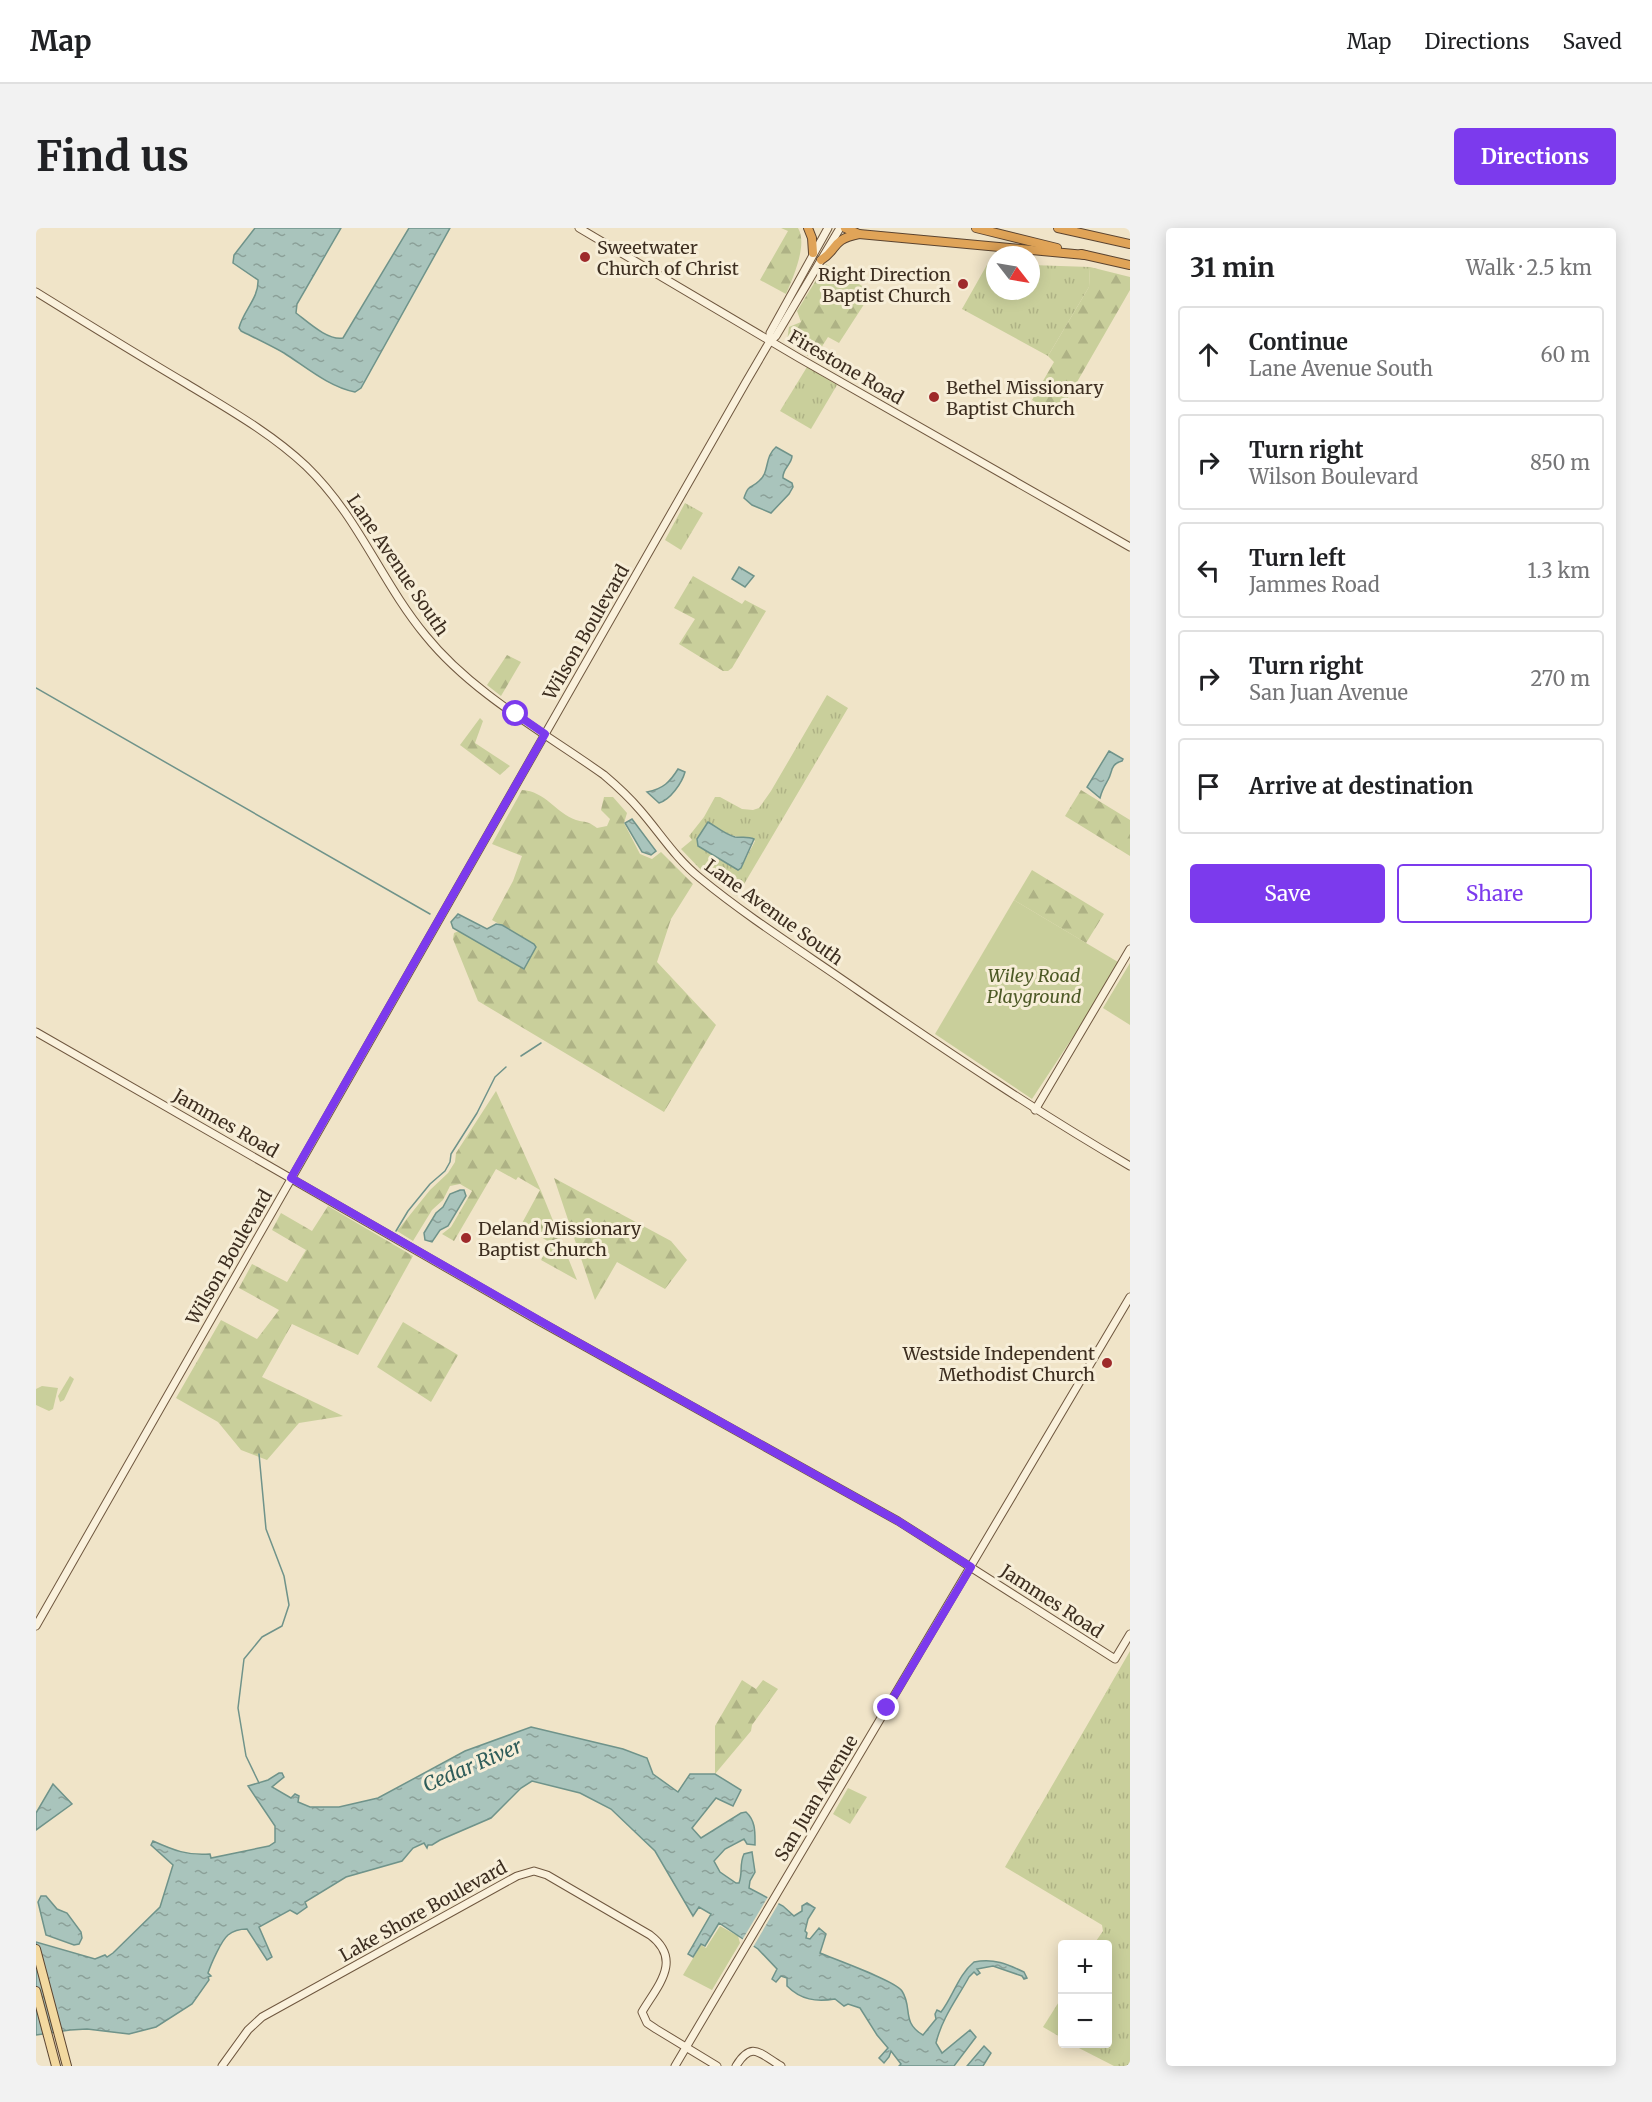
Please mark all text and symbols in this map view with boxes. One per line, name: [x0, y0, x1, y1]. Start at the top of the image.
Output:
text: Map: [30, 23, 92, 59]
text: Map: [1347, 28, 1391, 55]
text: Directions: [1424, 28, 1529, 55]
text: Saved: [1562, 28, 1622, 55]
button: Directions: [1454, 128, 1616, 185]
text: Find us: [36, 130, 189, 182]
place label: Sweetwater Church of Christ: [597, 236, 739, 280]
north arrow: [986, 246, 1040, 300]
marker: Sweetwater Church of Christ: [578, 250, 592, 264]
text: 31 min: [1190, 251, 1275, 284]
text: Walk · 2.5 km: [1466, 255, 1592, 280]
place label: Right Direction Baptist Church: [818, 263, 951, 307]
marker: Right Direction Baptist Church: [956, 277, 970, 291]
street label: Firestone Road: [784, 325, 908, 409]
text: Continue: [1249, 328, 1348, 356]
icon: ahead: [1192, 338, 1225, 371]
text: 60 m: [1540, 342, 1590, 367]
text: Lane Avenue South: [1249, 356, 1433, 381]
place label: Bethel Missionary Baptist Church: [946, 376, 1104, 420]
marker: Bethel Missionary Baptist Church: [927, 390, 941, 404]
text: Turn right: [1249, 436, 1363, 464]
icon: right: [1192, 446, 1225, 479]
text: 850 m: [1530, 450, 1590, 475]
text: Wilson Boulevard: [1249, 464, 1418, 489]
street label: Lane Avenue South: [342, 490, 454, 640]
text: Turn left: [1249, 544, 1346, 572]
icon: left: [1192, 554, 1225, 587]
text: 1.3 km: [1528, 558, 1590, 583]
street label: Wilson Boulevard: [537, 560, 634, 705]
text: Jammes Road: [1249, 572, 1380, 597]
text: Turn right: [1249, 652, 1363, 680]
icon: right: [1192, 662, 1225, 695]
text: 270 m: [1530, 666, 1590, 691]
text: San Juan Avenue: [1249, 680, 1408, 705]
route start: [502, 700, 528, 726]
icon: arrive: [1192, 770, 1225, 803]
text: Arrive at destination: [1249, 772, 1473, 800]
street label: Lane Avenue South: [700, 854, 848, 970]
button: Save: [1190, 864, 1385, 923]
button: Share: [1397, 864, 1592, 923]
park label: Wiley Road Playground: [987, 964, 1082, 1008]
street label: Jammes Road: [168, 1083, 283, 1162]
street label: Wilson Boulevard: [180, 1185, 277, 1330]
place label: Deland Missionary Baptist Church: [478, 1217, 642, 1261]
marker: Deland Missionary Baptist Church: [459, 1231, 473, 1245]
place label: Westside Independent Methodist Church: [902, 1342, 1095, 1386]
marker: Westside Independent Methodist Church: [1100, 1356, 1114, 1370]
street label: Jammes Road: [995, 1559, 1108, 1643]
route end: [873, 1694, 899, 1720]
street label: San Juan Avenue: [769, 1731, 863, 1865]
water label: Cedar River: [419, 1733, 526, 1797]
street label: Lake Shore Boulevard: [335, 1855, 511, 1967]
map controls: [1058, 1940, 1112, 2048]
button: +: [1058, 1940, 1112, 1994]
button: −: [1058, 1994, 1112, 2048]

